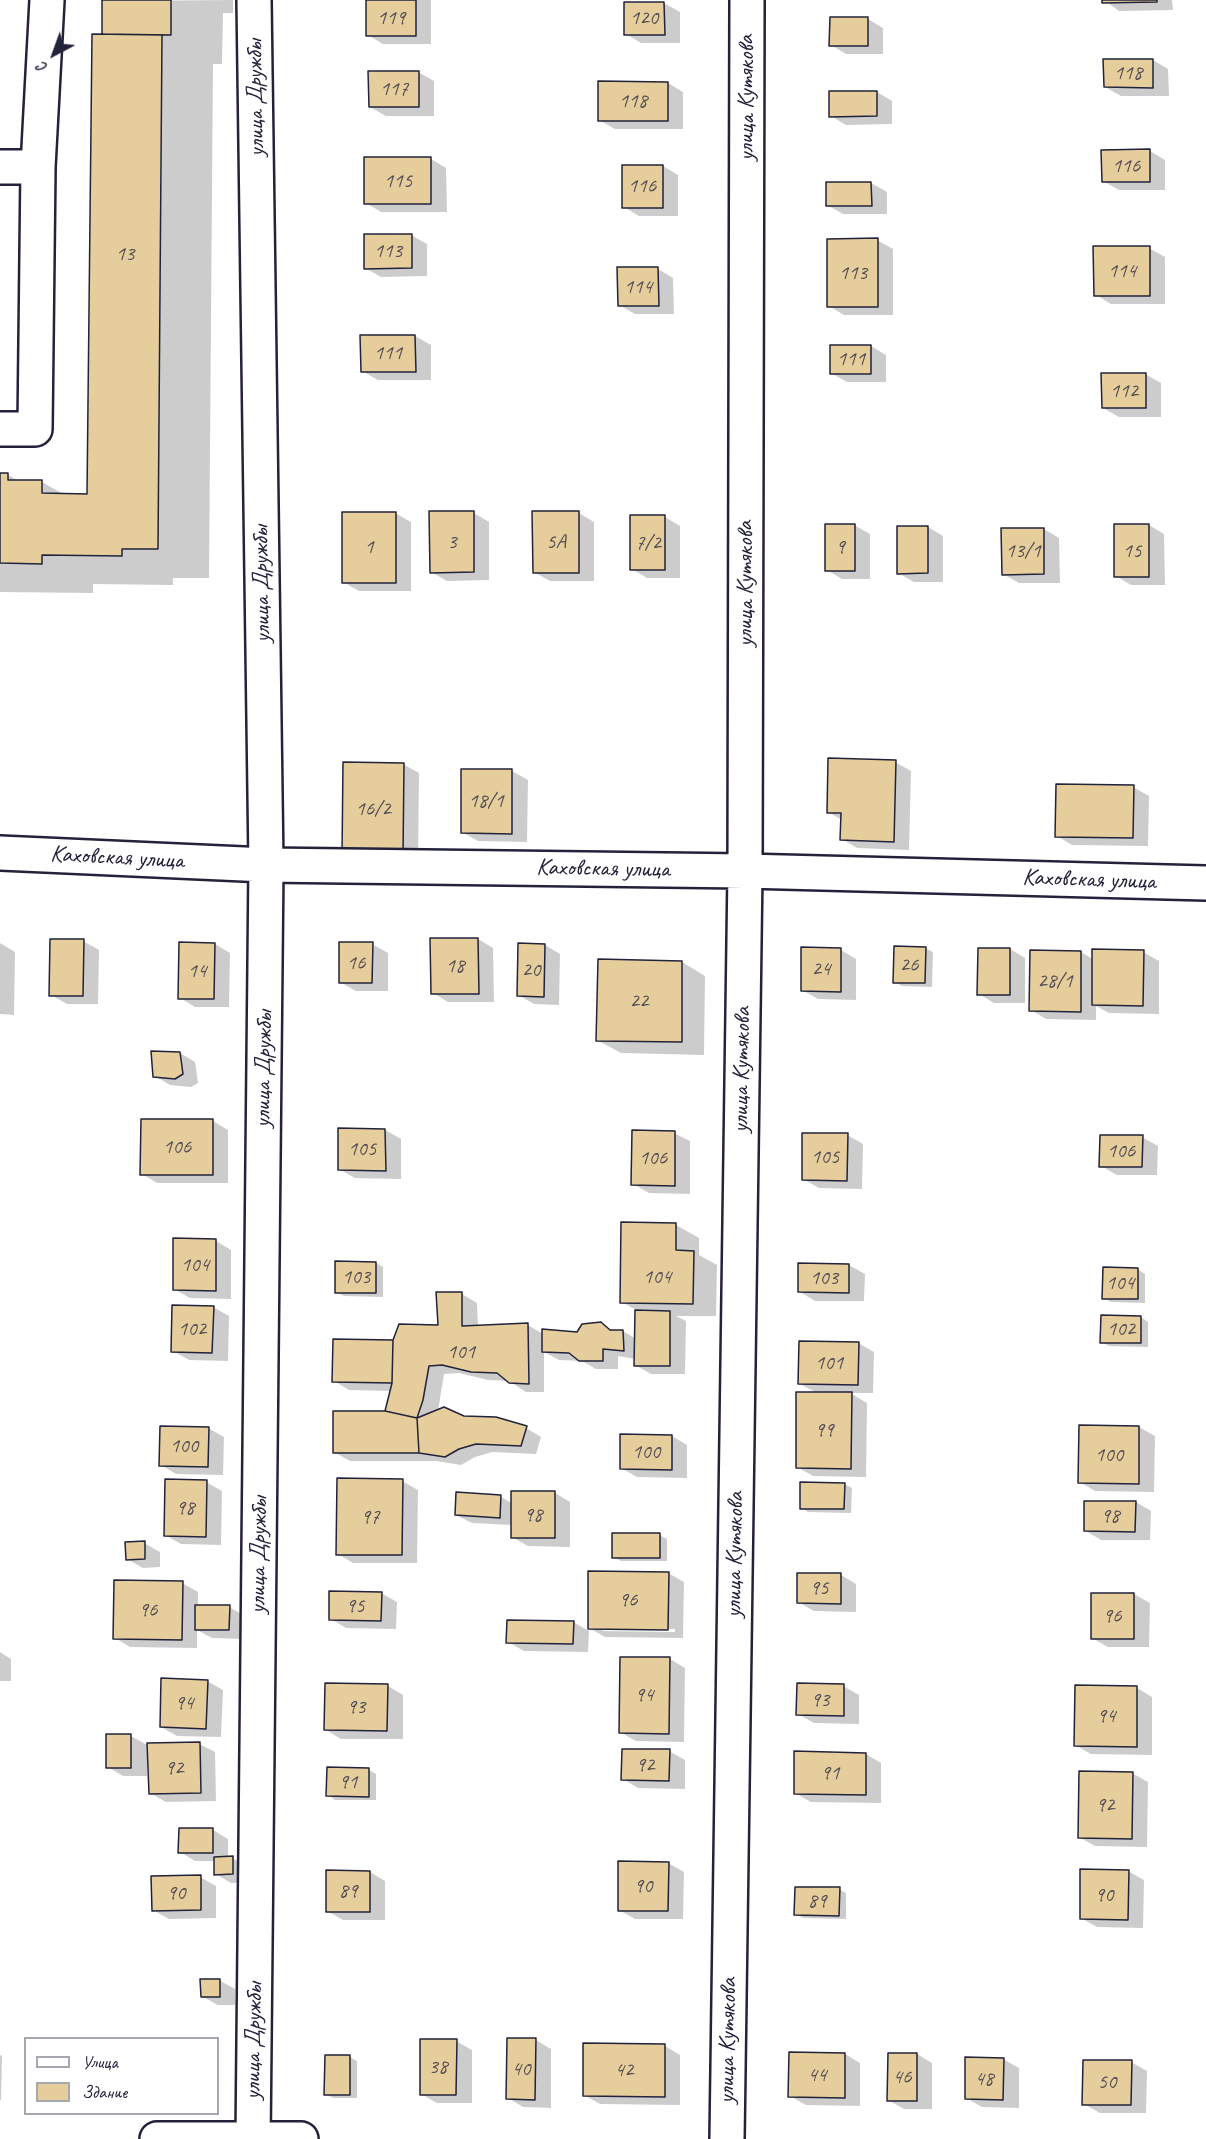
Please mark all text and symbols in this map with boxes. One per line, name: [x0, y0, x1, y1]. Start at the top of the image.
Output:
house number: 119: [377, 5, 405, 31]
house number: 120: [630, 5, 658, 31]
north arrow: [24, 24, 84, 84]
street label: улица Кутякова: [733, 35, 761, 161]
street label: улица Дружбы: [241, 39, 271, 157]
text: С: [33, 57, 52, 78]
house number: 118: [1114, 60, 1142, 86]
house number: 117: [380, 76, 408, 102]
house number: 118: [619, 88, 647, 114]
house number: 116: [1112, 153, 1140, 179]
house number: 115: [384, 168, 412, 194]
house number: 116: [628, 173, 656, 199]
house number: 113: [374, 238, 402, 264]
house number: 13: [116, 241, 134, 267]
house number: 114: [1108, 258, 1136, 284]
house number: 113: [839, 260, 867, 286]
house number: 114: [624, 274, 652, 300]
house number: 111: [374, 340, 402, 366]
house number: 111: [837, 346, 865, 372]
house number: 112: [1110, 378, 1138, 404]
street label: улица Кутякова: [732, 521, 760, 647]
street label: улица Дружбы: [247, 525, 277, 643]
house number: 3: [447, 529, 457, 555]
house number: 5А: [546, 529, 566, 555]
house number: 7/2: [635, 530, 661, 556]
house number: 1: [364, 534, 374, 560]
house number: 9: [835, 534, 845, 560]
house number: 13/1: [1005, 538, 1041, 564]
house number: 15: [1123, 538, 1141, 564]
house number: 18/1: [468, 788, 504, 814]
house number: 16/2: [355, 796, 391, 822]
street label: Каховская улица: [50, 840, 184, 876]
street label: Каховская улица: [536, 853, 670, 885]
street label: Каховская улица: [1022, 863, 1156, 897]
house number: 16: [347, 950, 365, 976]
house number: 26: [900, 952, 918, 978]
house number: 18: [446, 953, 464, 979]
house number: 24: [812, 956, 830, 982]
house number: 20: [522, 957, 540, 983]
house number: 14: [188, 958, 206, 984]
house number: 28/1: [1037, 968, 1073, 994]
house number: 22: [630, 988, 648, 1014]
street label: улица Кутякова: [727, 1007, 757, 1133]
street label: улица Дружбы: [249, 1010, 279, 1128]
house number: 106: [163, 1134, 191, 1160]
house number: 105: [348, 1136, 376, 1162]
house number: 106: [1107, 1138, 1135, 1164]
house number: 105: [811, 1144, 839, 1170]
house number: 106: [639, 1145, 667, 1171]
house number: 104: [181, 1252, 209, 1278]
house number: 103: [342, 1264, 370, 1290]
house number: 104: [643, 1264, 671, 1290]
house number: 103: [810, 1265, 838, 1291]
house number: 104: [1106, 1270, 1134, 1296]
house number: 102: [178, 1316, 206, 1342]
house number: 102: [1107, 1316, 1135, 1342]
house number: 101: [447, 1339, 475, 1365]
house number: 101: [815, 1350, 843, 1376]
house number: 99: [815, 1417, 833, 1443]
house number: 100: [170, 1433, 198, 1459]
house number: 100: [632, 1439, 660, 1465]
house number: 100: [1095, 1442, 1123, 1468]
street label: улица Кутякова: [720, 1492, 750, 1618]
house number: 98: [176, 1495, 194, 1521]
street label: улица Дружбы: [244, 1496, 274, 1614]
house number: 98: [524, 1502, 542, 1528]
house number: 98: [1101, 1503, 1119, 1529]
house number: 97: [361, 1504, 379, 1530]
house number: 95: [810, 1575, 828, 1601]
house number: 96: [619, 1587, 637, 1613]
house number: 95: [346, 1593, 364, 1619]
house number: 96: [139, 1597, 157, 1623]
house number: 96: [1103, 1603, 1121, 1629]
house number: 94: [635, 1682, 653, 1708]
house number: 93: [811, 1687, 829, 1713]
house number: 94: [175, 1690, 193, 1716]
house number: 93: [347, 1694, 365, 1720]
house number: 94: [1097, 1703, 1115, 1729]
house number: 92: [636, 1752, 654, 1778]
house number: 92: [165, 1755, 183, 1781]
house number: 91: [821, 1760, 839, 1786]
house number: 91: [339, 1769, 357, 1795]
house number: 92: [1096, 1792, 1114, 1818]
house number: 90: [634, 1873, 652, 1899]
house number: 89: [339, 1878, 357, 1904]
house number: 90: [167, 1880, 185, 1906]
house number: 90: [1095, 1882, 1113, 1908]
house number: 89: [808, 1888, 826, 1914]
street label: улица Кутякова: [713, 1978, 743, 2104]
street label: улица Дружбы: [239, 1982, 269, 2100]
legend: [24, 2037, 219, 2115]
text: Улица: [82, 2051, 118, 2073]
house number: 38: [429, 2054, 447, 2080]
house number: 40: [512, 2056, 530, 2082]
house number: 42: [615, 2057, 633, 2083]
house number: 44: [808, 2062, 826, 2088]
house number: 46: [893, 2064, 911, 2090]
house number: 48: [975, 2066, 993, 2092]
house number: 50: [1098, 2069, 1116, 2095]
text: Здание: [82, 2081, 127, 2103]

